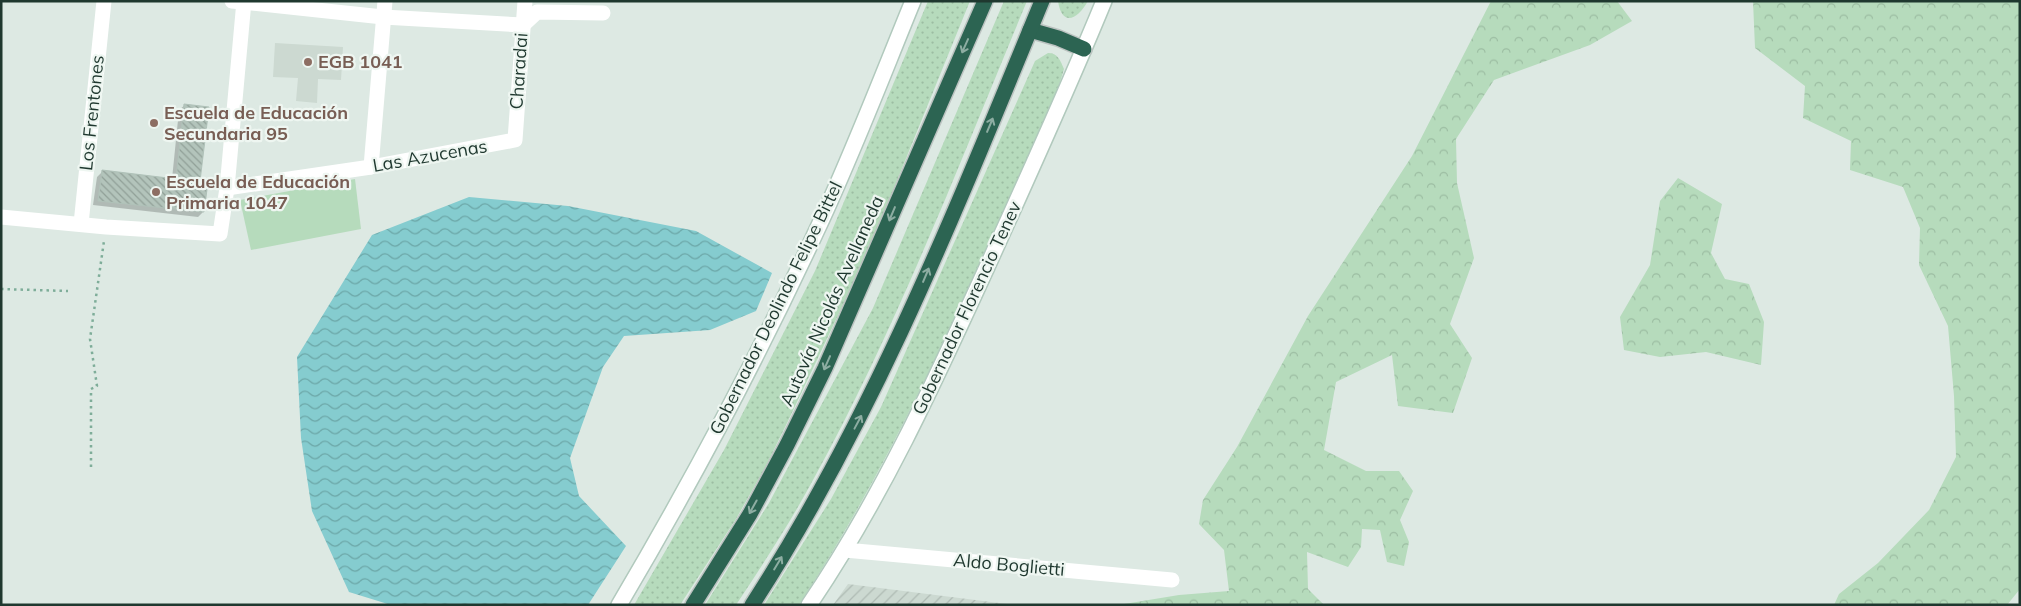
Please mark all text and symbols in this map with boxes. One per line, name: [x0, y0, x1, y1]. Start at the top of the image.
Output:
street label: Charadai: [504, 32, 533, 110]
one-way arrow: [960, 38, 970, 53]
place label: EGB 1041: [318, 50, 403, 73]
street label: Los Frentones: [74, 54, 109, 172]
marker: EGB 1041: [302, 56, 314, 68]
place label: Escuela de Educación Secundaria 95: [164, 101, 348, 145]
marker: Escuela de Educación Secundaria 95: [148, 117, 160, 129]
one-way arrow: [985, 118, 995, 133]
street label: Las Azucenas: [371, 134, 489, 177]
place label: Escuela de Educación Primaria 1047: [166, 170, 350, 214]
street label: Gobernador Deolindo Felipe Bittel: [704, 177, 847, 438]
marker: Escuela de Educación Primaria 1047: [150, 186, 162, 198]
street label: Autovía Nicolás Avellaneda: [775, 192, 888, 410]
street label: Gobernador Florencio Tenev: [907, 197, 1026, 418]
one-way arrow: [887, 206, 896, 221]
one-way arrow: [922, 268, 932, 283]
one-way arrow: [822, 355, 832, 370]
one-way arrow: [854, 415, 863, 430]
one-way arrow: [748, 500, 758, 515]
street label: Aldo Boglietti: [952, 548, 1066, 581]
one-way arrow: [773, 557, 783, 571]

